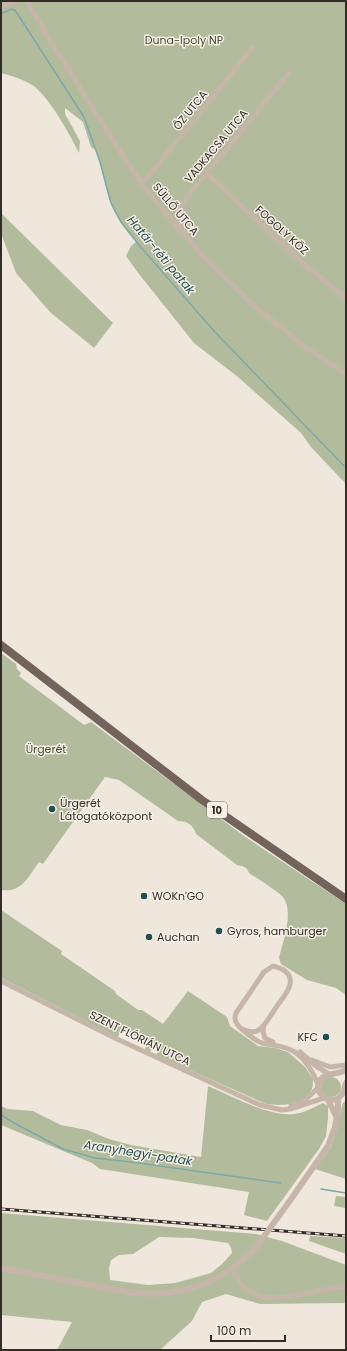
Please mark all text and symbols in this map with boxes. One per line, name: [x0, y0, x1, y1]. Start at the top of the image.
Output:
park label: Duna-Ipoly NP: [145, 32, 223, 48]
street label: ŐZ UTCA: [169, 86, 211, 133]
street label: VADKACSA UTCA: [181, 105, 252, 186]
street label: SÜLLŐ UTCA: [149, 179, 203, 239]
street label: FOGOLY KÖZ: [252, 202, 312, 258]
water label: Határ-réti patak: [123, 212, 200, 298]
park label: Ürgerét: [26, 741, 66, 757]
place label: Ürgerét Látogatóközpont: [60, 795, 152, 824]
road number: 10: [207, 802, 227, 818]
marker: Ürgerét Látogatóközpont: [47, 804, 57, 814]
place label: WOKn'GO: [152, 888, 204, 904]
marker: WOKn'GO: [139, 891, 149, 901]
place label: Gyros, hamburger: [227, 923, 327, 939]
marker: Gyros, hamburger: [214, 926, 224, 936]
place label: Auchan: [157, 929, 200, 945]
marker: Auchan: [144, 932, 154, 942]
street label: SZENT FLÓRIÁN UTCA: [87, 1007, 194, 1070]
place label: KFC: [297, 1029, 318, 1045]
marker: KFC: [321, 1032, 331, 1042]
water label: Aranyhegyi-patak: [82, 1135, 194, 1170]
scale bar: [211, 1317, 285, 1343]
text: 100 m: [217, 1322, 251, 1339]

